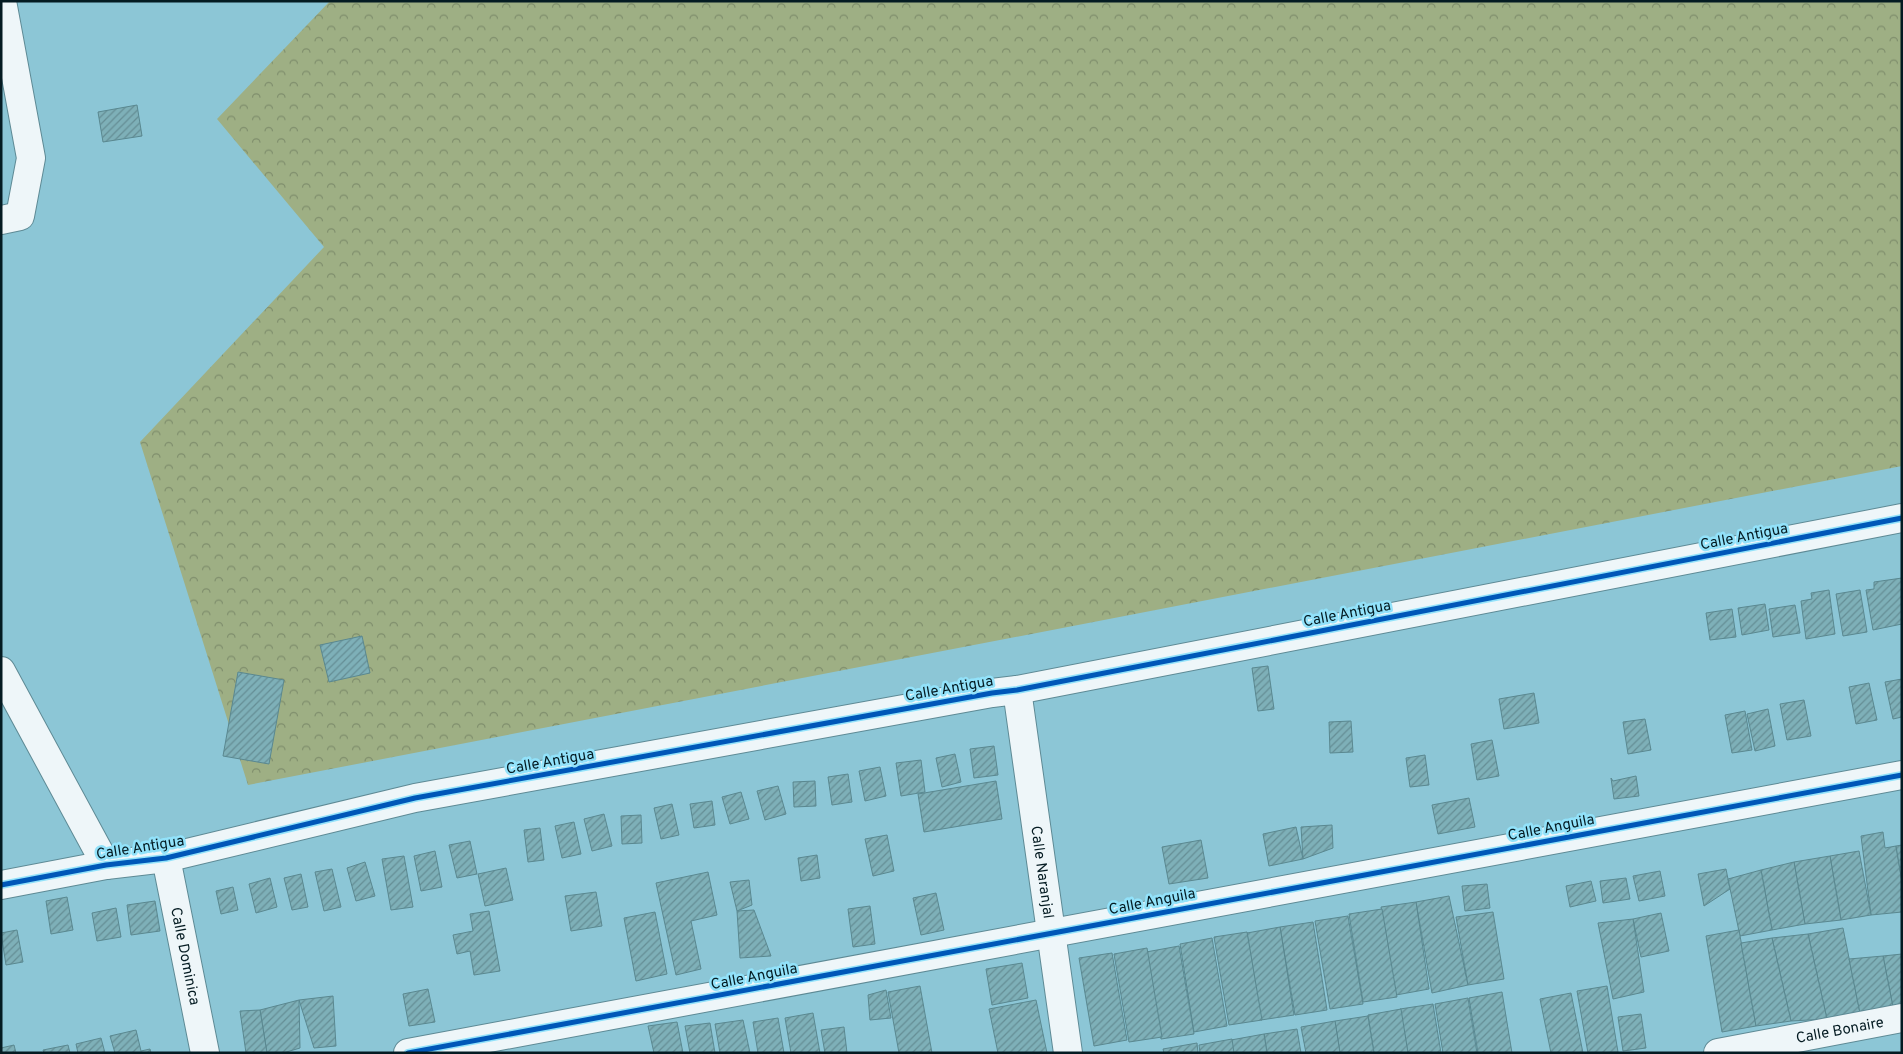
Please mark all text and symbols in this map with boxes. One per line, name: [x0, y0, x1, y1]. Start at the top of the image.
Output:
street label: Calle Antigua: [1699, 520, 1790, 555]
street label: Calle Antigua: [1302, 597, 1393, 632]
street label: Calle Antigua: [904, 672, 995, 707]
street label: Calle Antigua: [505, 745, 596, 780]
street label: Calle Anguila: [1506, 811, 1596, 846]
street label: Calle Naranjal: [1025, 825, 1057, 920]
street label: Calle Antigua: [95, 832, 186, 865]
street label: Calle Anguila: [1107, 885, 1197, 920]
street label: Calle Dominica: [165, 906, 203, 1007]
street label: Calle Anguila: [709, 960, 799, 995]
street label: Calle Bonaire: [1795, 1014, 1886, 1049]

